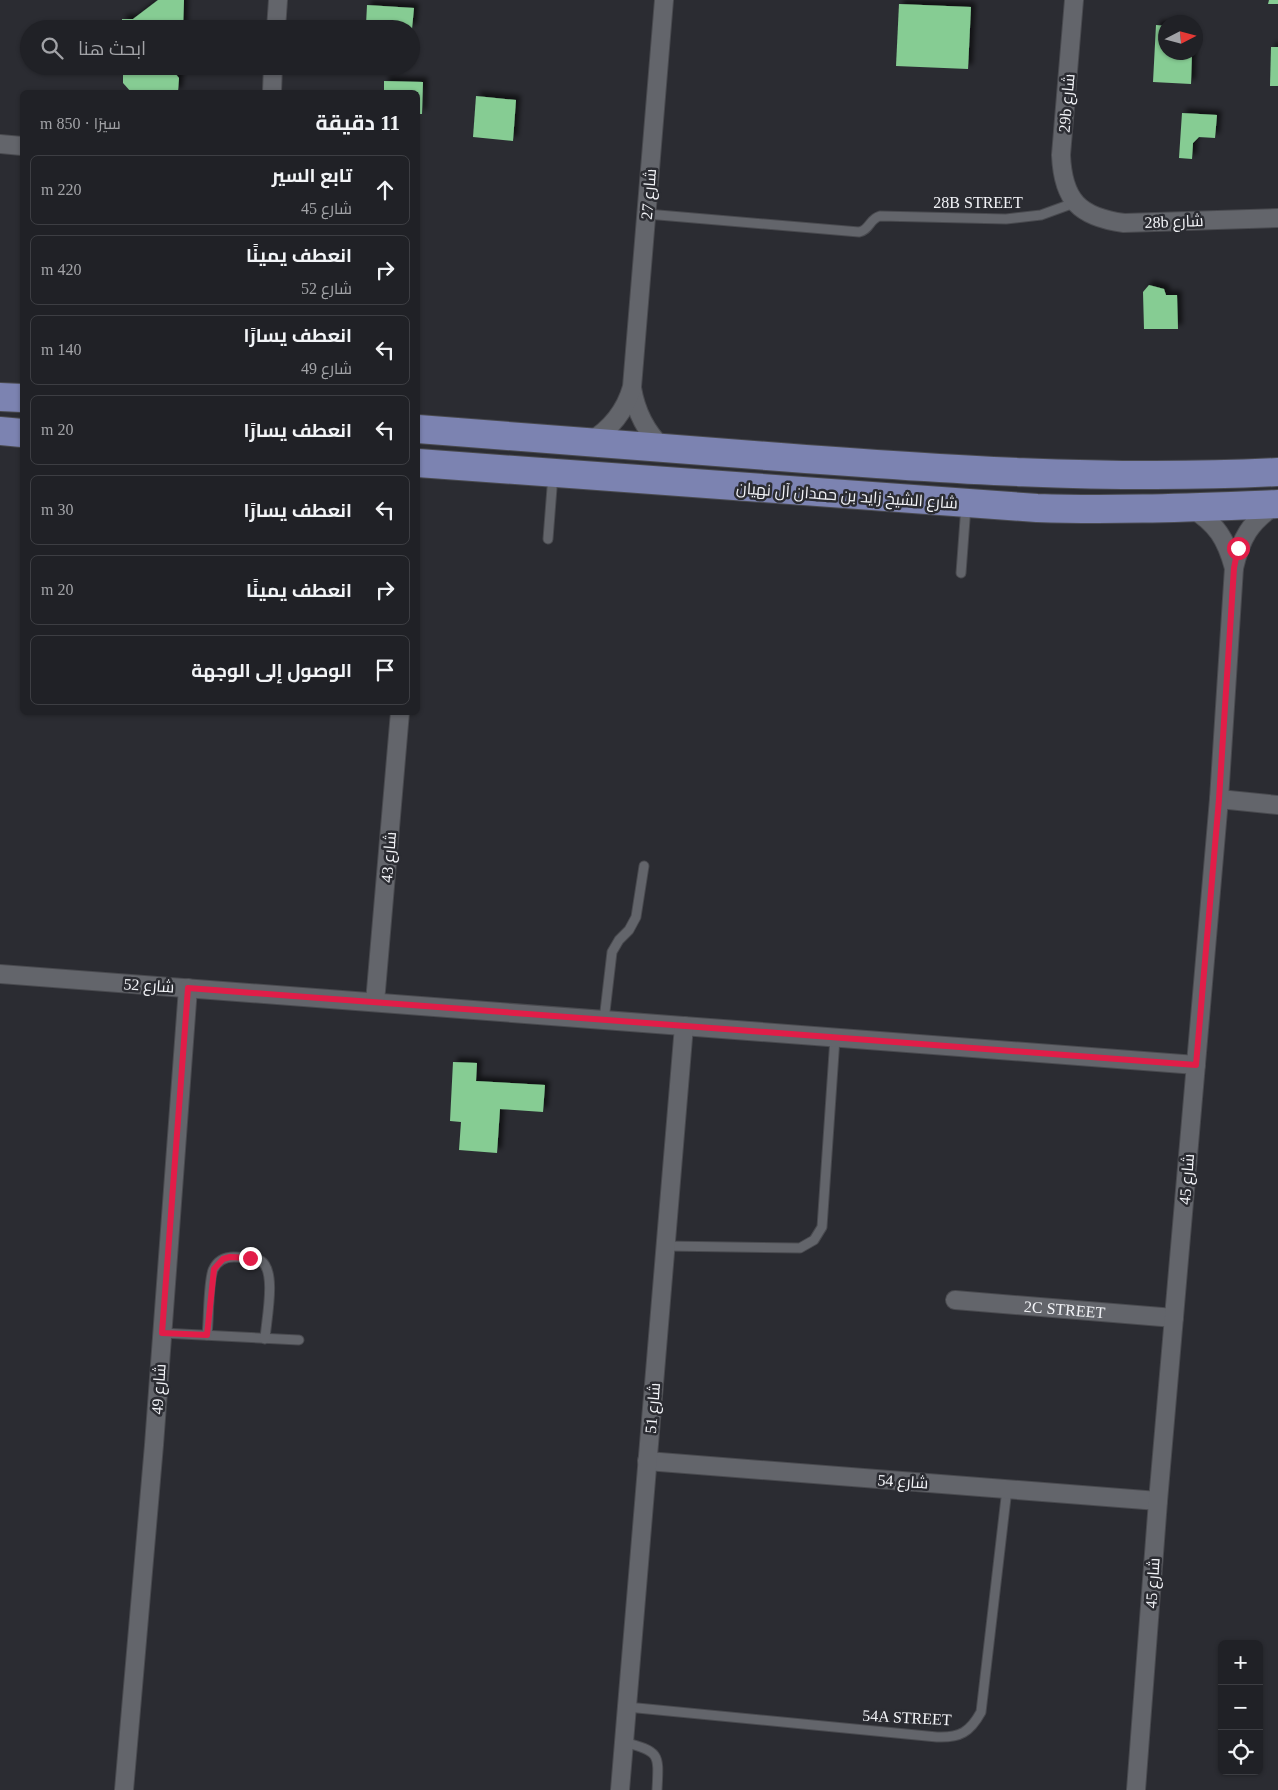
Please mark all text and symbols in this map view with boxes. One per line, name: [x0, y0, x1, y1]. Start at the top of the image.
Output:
north arrow: [1158, 15, 1203, 60]
search box: [20, 20, 420, 75]
icon: search: [38, 34, 66, 62]
text: ابحث هنا: [78, 38, 146, 59]
street label: 29b شارع: [1055, 73, 1081, 133]
text: 11 دقيقة: [316, 111, 400, 135]
text: سيرًا · 850 m: [40, 115, 121, 132]
text: تابع السير: [272, 165, 352, 186]
street label: شارع 27: [638, 168, 662, 220]
icon: ahead: [371, 176, 399, 204]
text: 220 m: [41, 181, 81, 198]
street label: 28B STREET: [933, 194, 1023, 211]
text: شارع 45: [301, 200, 352, 217]
street label: 28b شارع: [1144, 212, 1204, 234]
text: انعطف يمينًا: [246, 245, 352, 266]
icon: right: [371, 256, 399, 284]
text: 420 m: [41, 261, 81, 278]
text: شارع 52: [301, 280, 352, 297]
text: انعطف يسارًا: [244, 325, 352, 346]
icon: left: [371, 336, 399, 364]
text: 140 m: [41, 341, 81, 358]
text: شارع 49: [301, 360, 352, 377]
icon: left: [371, 416, 399, 444]
text: انعطف يسارًا: [244, 420, 352, 441]
text: 20 m: [41, 421, 73, 438]
street label: شارع الشيخ زايد بن حمدان آل نهيان: [735, 479, 958, 515]
icon: left: [371, 496, 399, 524]
text: انعطف يسارًا: [244, 500, 352, 521]
text: 30 m: [41, 501, 73, 518]
route start: [1227, 537, 1250, 560]
icon: right: [371, 576, 399, 604]
text: انعطف يمينًا: [246, 580, 352, 601]
text: 20 m: [41, 581, 73, 598]
icon: arrive: [371, 656, 399, 684]
text: الوصول إلى الوجهة: [191, 660, 352, 681]
street label: شارع 43: [378, 831, 402, 883]
street label: شارع 52: [123, 975, 175, 999]
street label: شارع 45: [1176, 1153, 1200, 1205]
route end: [239, 1247, 262, 1270]
street label: 2C STREET: [1023, 1298, 1106, 1321]
street label: شارع 49: [148, 1363, 172, 1415]
street label: شارع 51: [642, 1382, 666, 1434]
street label: شارع 54: [877, 1471, 929, 1495]
street label: شارع 45: [1142, 1557, 1166, 1609]
map controls: [1218, 1640, 1263, 1775]
button: +: [1218, 1640, 1263, 1685]
button: −: [1218, 1685, 1263, 1730]
street label: 54A STREET: [862, 1707, 952, 1728]
button: locate: [1218, 1730, 1263, 1775]

